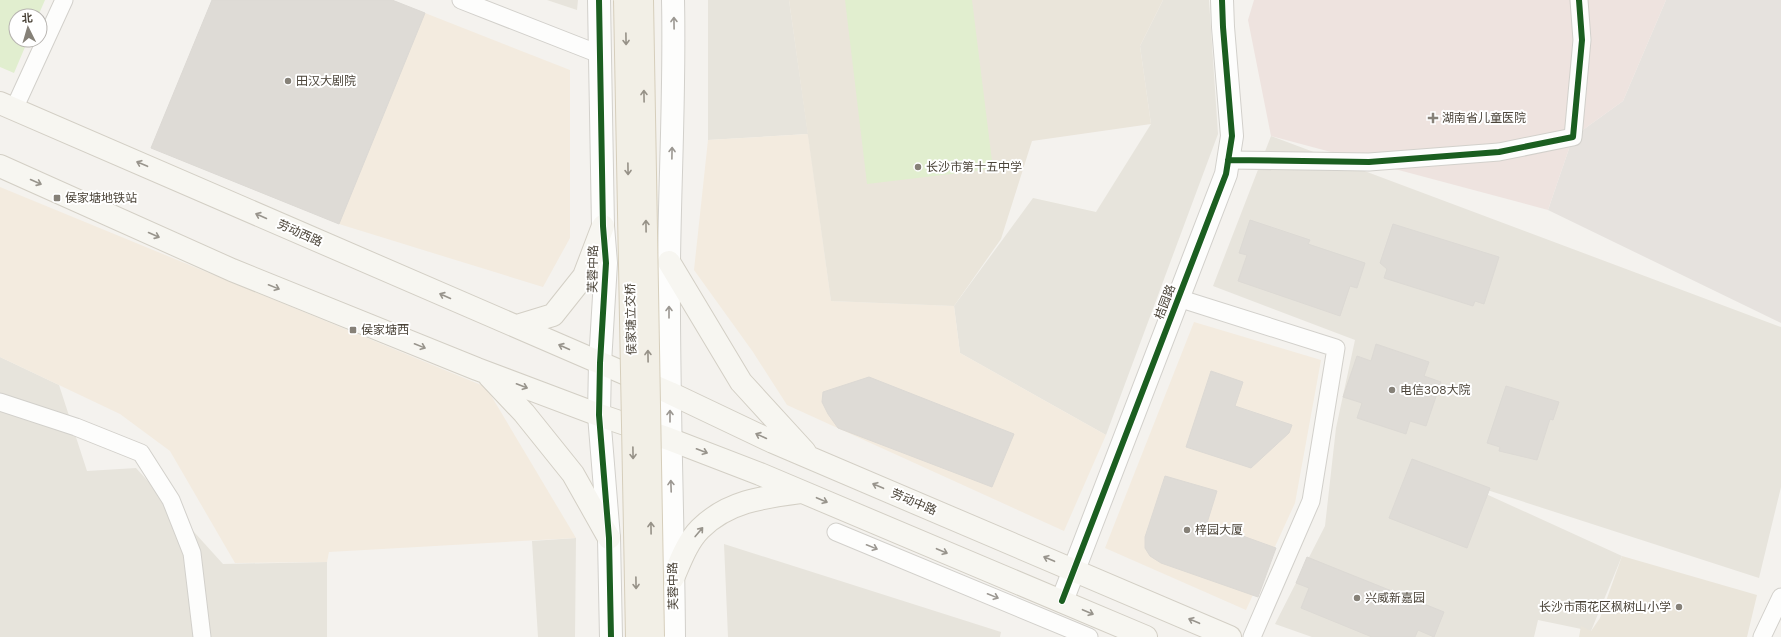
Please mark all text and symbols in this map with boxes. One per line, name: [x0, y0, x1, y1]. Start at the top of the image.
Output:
north arrow: [8, 8, 48, 48]
text: 北: [21, 11, 33, 25]
one-way arrow: [670, 17, 678, 30]
one-way arrow: [622, 32, 630, 45]
place label: 田汉大剧院: [296, 73, 356, 89]
marker: 田汉大剧院: [283, 76, 293, 86]
one-way arrow: [640, 90, 648, 103]
place label: 湖南省儿童医院: [1442, 110, 1526, 126]
marker: 湖南省儿童医院: [1427, 112, 1439, 124]
one-way arrow: [668, 147, 675, 160]
place label: 长沙市第十五中学: [926, 159, 1022, 175]
one-way arrow: [137, 160, 149, 167]
one-way arrow: [624, 162, 632, 175]
marker: 长沙市第十五中学: [913, 162, 923, 172]
one-way arrow: [29, 179, 41, 186]
place label: 侯家塘地铁站: [65, 190, 137, 206]
marker: 侯家塘地铁站: [52, 193, 62, 203]
one-way arrow: [256, 212, 268, 219]
street label: 劳动西路: [275, 216, 325, 250]
one-way arrow: [642, 220, 650, 233]
one-way arrow: [148, 232, 160, 239]
street label: 芙蓉中路: [585, 245, 601, 293]
street label: 桔园路: [1151, 282, 1179, 322]
one-way arrow: [267, 283, 279, 291]
street label: 侯家塘立交桥: [622, 283, 640, 355]
one-way arrow: [439, 292, 451, 300]
one-way arrow: [665, 306, 673, 319]
place label: 侯家塘西: [361, 322, 409, 338]
marker: 侯家塘西: [348, 325, 358, 335]
one-way arrow: [414, 342, 426, 350]
one-way arrow: [558, 343, 570, 351]
one-way arrow: [645, 350, 652, 363]
one-way arrow: [516, 382, 528, 390]
place label: 电信308大院: [1400, 382, 1471, 398]
marker: 电信308大院: [1387, 385, 1397, 395]
one-way arrow: [666, 410, 673, 423]
one-way arrow: [756, 432, 768, 439]
one-way arrow: [630, 446, 637, 459]
one-way arrow: [696, 448, 708, 456]
one-way arrow: [667, 480, 675, 493]
one-way arrow: [873, 482, 885, 490]
street label: 劳动中路: [889, 485, 939, 519]
one-way arrow: [816, 497, 828, 505]
one-way arrow: [647, 522, 655, 535]
place label: 梓园大厦: [1195, 522, 1243, 538]
marker: 梓园大厦: [1182, 525, 1192, 535]
one-way arrow: [694, 527, 703, 537]
one-way arrow: [866, 543, 878, 551]
one-way arrow: [936, 547, 948, 555]
one-way arrow: [1044, 555, 1056, 562]
street label: 芙蓉中路: [665, 562, 681, 610]
one-way arrow: [632, 576, 640, 589]
place label: 兴威新嘉园: [1365, 590, 1425, 606]
one-way arrow: [986, 593, 998, 601]
marker: 兴威新嘉园: [1352, 593, 1362, 603]
place label: 长沙市雨花区枫树山小学: [1539, 599, 1671, 615]
marker: 长沙市雨花区枫树山小学: [1674, 602, 1684, 612]
one-way arrow: [1082, 609, 1094, 616]
one-way arrow: [1189, 617, 1201, 625]

